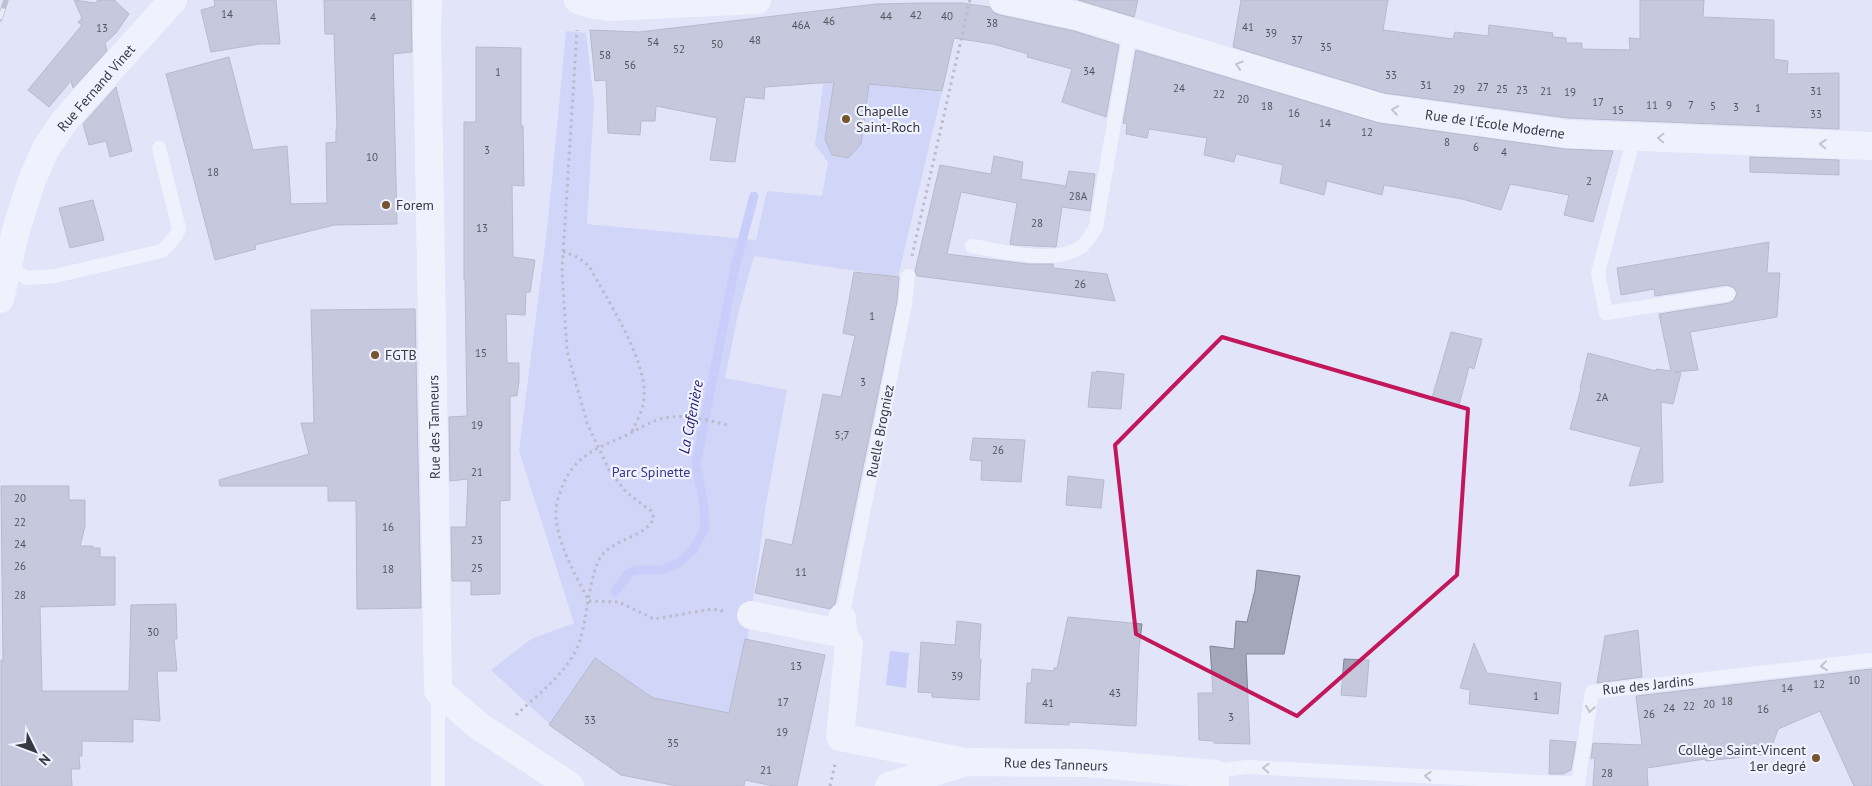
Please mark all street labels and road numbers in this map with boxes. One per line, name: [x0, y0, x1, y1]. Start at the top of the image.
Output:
street label: Rue Fernand Vinet: [53, 40, 139, 135]
street label: Rue de l'École Moderne: [1424, 105, 1566, 143]
street label: Rue des Tanneurs: [424, 375, 444, 479]
street label: Ruelle Brogniez: [862, 383, 898, 479]
street label: Rue des Jardins: [1602, 671, 1695, 699]
street label: Rue des Tanneurs: [1004, 753, 1109, 775]

